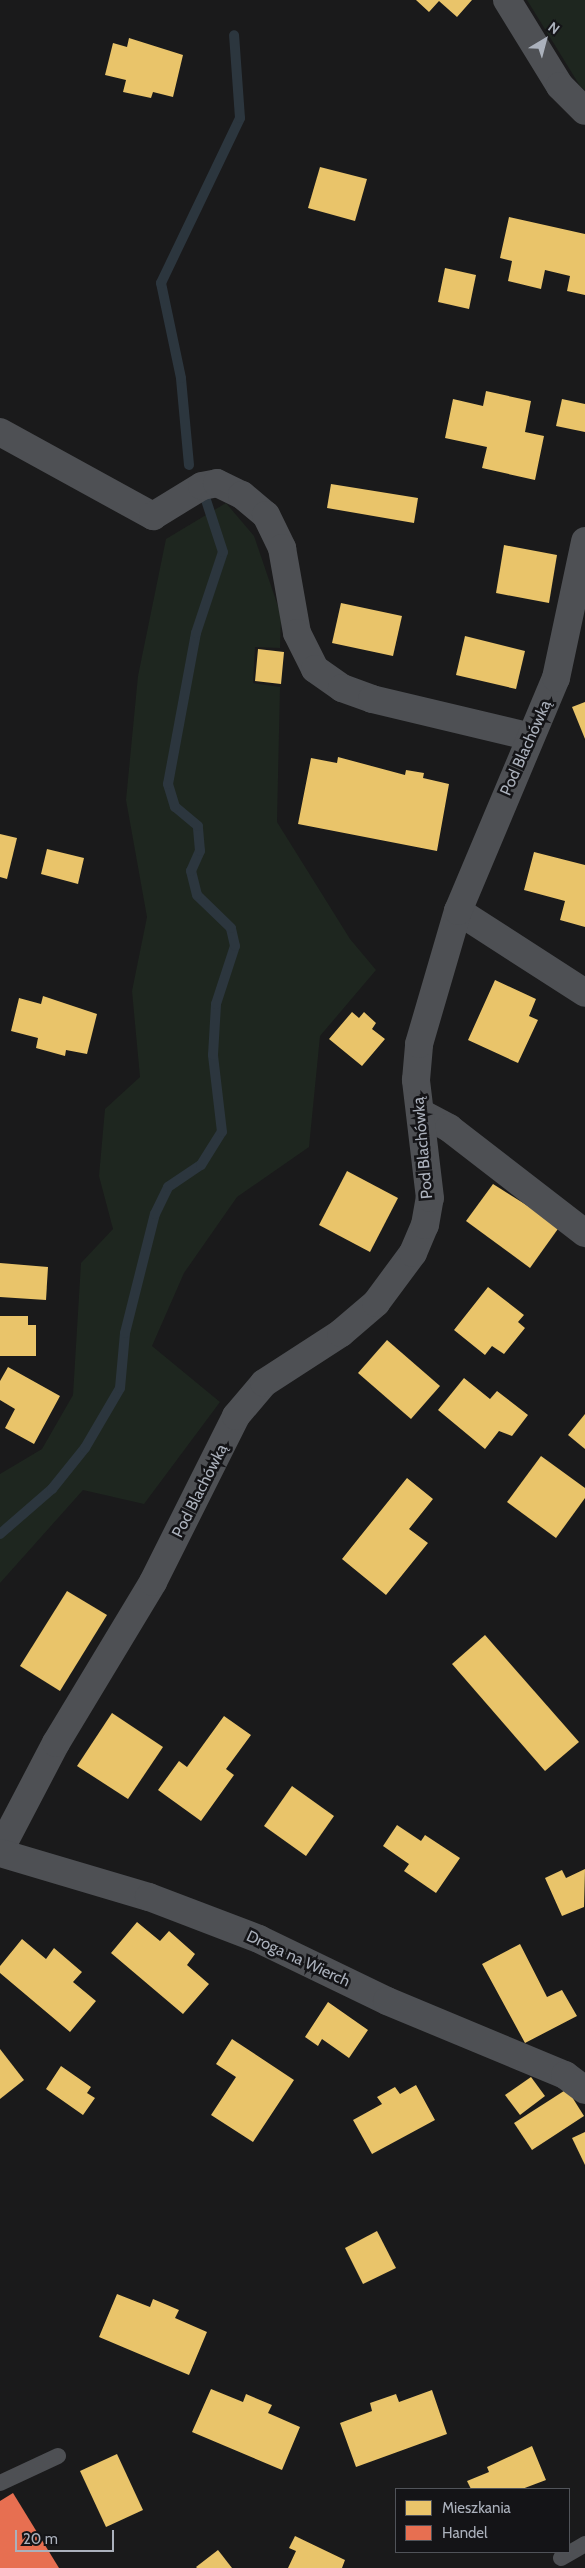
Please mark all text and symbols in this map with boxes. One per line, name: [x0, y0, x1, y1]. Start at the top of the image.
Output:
north arrow: [520, 15, 570, 65]
text: N: [545, 18, 563, 38]
street label: Pod Blachówką: [496, 697, 556, 799]
street label: Pod Blachówką: [409, 1096, 437, 1200]
street label: Pod Blachówką: [168, 1441, 232, 1541]
street label: Droga na Wierch: [243, 1927, 353, 1991]
legend: [395, 2488, 570, 2553]
text: Mieszkania: [442, 2499, 511, 2517]
scale bar: [18, 2520, 116, 2552]
text: Handel: [442, 2524, 488, 2542]
text: 20 m: [23, 2530, 58, 2548]

